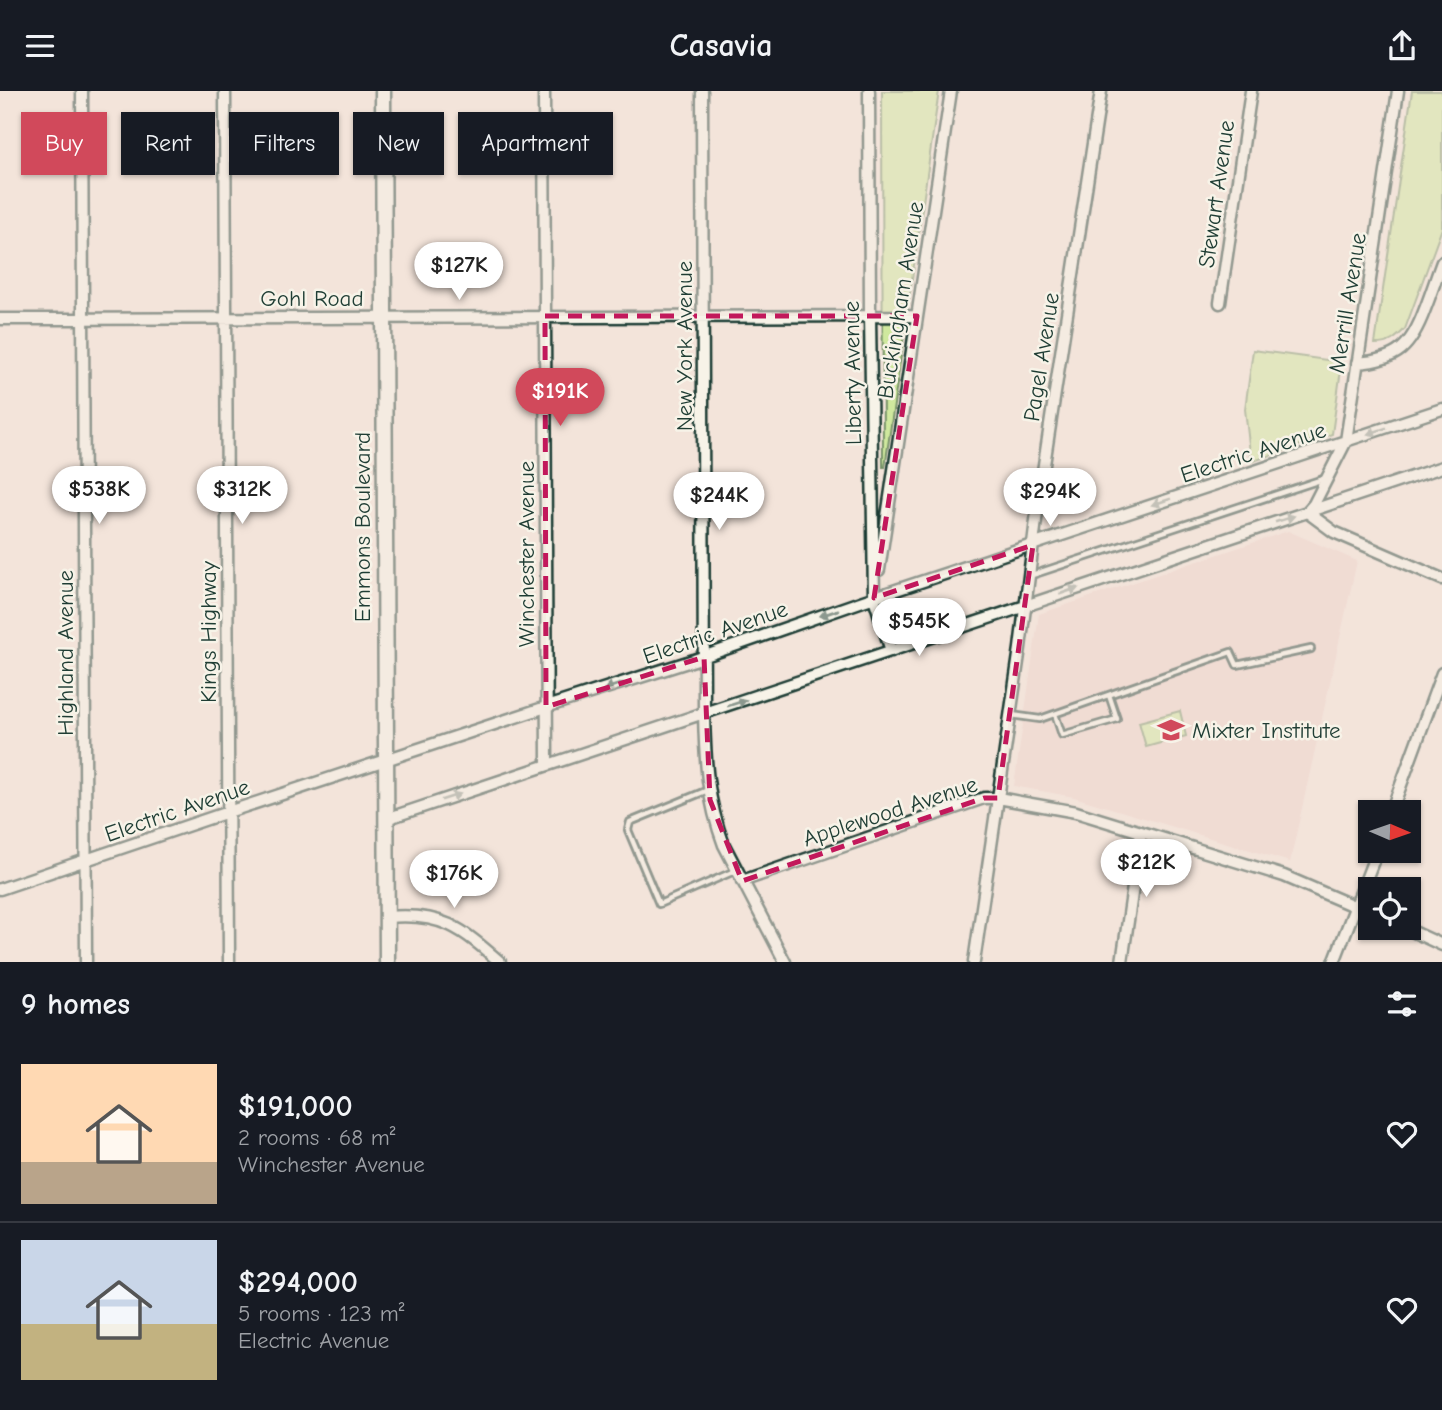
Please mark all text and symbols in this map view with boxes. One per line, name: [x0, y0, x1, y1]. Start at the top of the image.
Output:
icon: menu: [21, 27, 59, 65]
text: Casavia: [670, 27, 772, 64]
icon: share: [1383, 27, 1421, 65]
chip: Buy: [21, 112, 107, 175]
chip: Rent: [121, 112, 215, 175]
chip: Filters: [229, 112, 339, 175]
chip: New: [353, 112, 444, 175]
chip: Apartment: [458, 112, 613, 175]
street label: Stewart Avenue: [1193, 119, 1240, 270]
street label: Buckingham Avenue: [872, 200, 929, 401]
street label: Merrill Avenue: [1323, 231, 1372, 375]
pin: $127K: [410, 243, 508, 302]
text: $127K: [430, 251, 488, 278]
street label: New York Avenue: [671, 261, 698, 431]
street label: Gohl Road: [260, 285, 364, 312]
street label: Pagel Avenue: [1018, 291, 1065, 424]
street label: Liberty Avenue: [838, 301, 867, 445]
pin: $191K: [511, 369, 609, 428]
text: $191K: [532, 377, 588, 404]
street label: Electric Avenue: [1177, 416, 1329, 489]
one-way arrow: [1366, 426, 1387, 436]
street label: Emmons Boulevard: [349, 432, 376, 622]
street label: Winchester Avenue: [513, 461, 540, 647]
pin: $538K: [50, 467, 148, 526]
pin: $312K: [193, 467, 291, 526]
pin: $294K: [1001, 469, 1099, 528]
pin: $244K: [670, 473, 768, 532]
text: $538K: [68, 475, 130, 502]
text: $312K: [213, 475, 271, 502]
text: $294K: [1019, 477, 1081, 504]
text: $244K: [689, 481, 749, 508]
one-way arrow: [1151, 497, 1172, 508]
one-way arrow: [1274, 513, 1295, 524]
street label: Kings Highway: [195, 560, 222, 703]
street label: Highland Avenue: [52, 570, 79, 736]
one-way arrow: [1058, 585, 1079, 596]
street label: Electric Avenue: [639, 595, 791, 670]
pin: $545K: [870, 599, 968, 658]
text: $545K: [888, 607, 950, 634]
one-way arrow: [819, 608, 840, 619]
one-way arrow: [603, 681, 624, 692]
one-way arrow: [727, 697, 748, 707]
school or university icon: Mixter Institute: [1156, 715, 1186, 745]
place label: Mixter Institute: [1192, 717, 1341, 744]
street label: Applewood Avenue: [799, 771, 981, 852]
street label: Electric Avenue: [101, 773, 253, 848]
one-way arrow: [441, 792, 462, 802]
north arrow: [1358, 800, 1421, 863]
map controls: [1358, 800, 1421, 940]
pin: $212K: [1097, 839, 1195, 899]
text: $212K: [1117, 848, 1175, 875]
pin: $176K: [405, 851, 503, 910]
text: $176K: [425, 859, 483, 886]
button: locate: [1358, 877, 1421, 940]
icon: filters: [1383, 985, 1421, 1023]
text: 9 homes: [21, 987, 130, 1022]
text: $191,000: [238, 1089, 353, 1124]
icon: home: [77, 1092, 161, 1176]
icon: heart: [1383, 1115, 1421, 1153]
text: 2 rooms · 68 m²: [238, 1124, 396, 1151]
text: Winchester Avenue: [238, 1151, 425, 1178]
text: $294,000: [238, 1265, 358, 1300]
icon: home: [77, 1268, 161, 1352]
icon: heart: [1383, 1291, 1421, 1329]
text: 5 rooms · 123 m²: [238, 1300, 404, 1327]
text: Electric Avenue: [238, 1327, 389, 1354]

